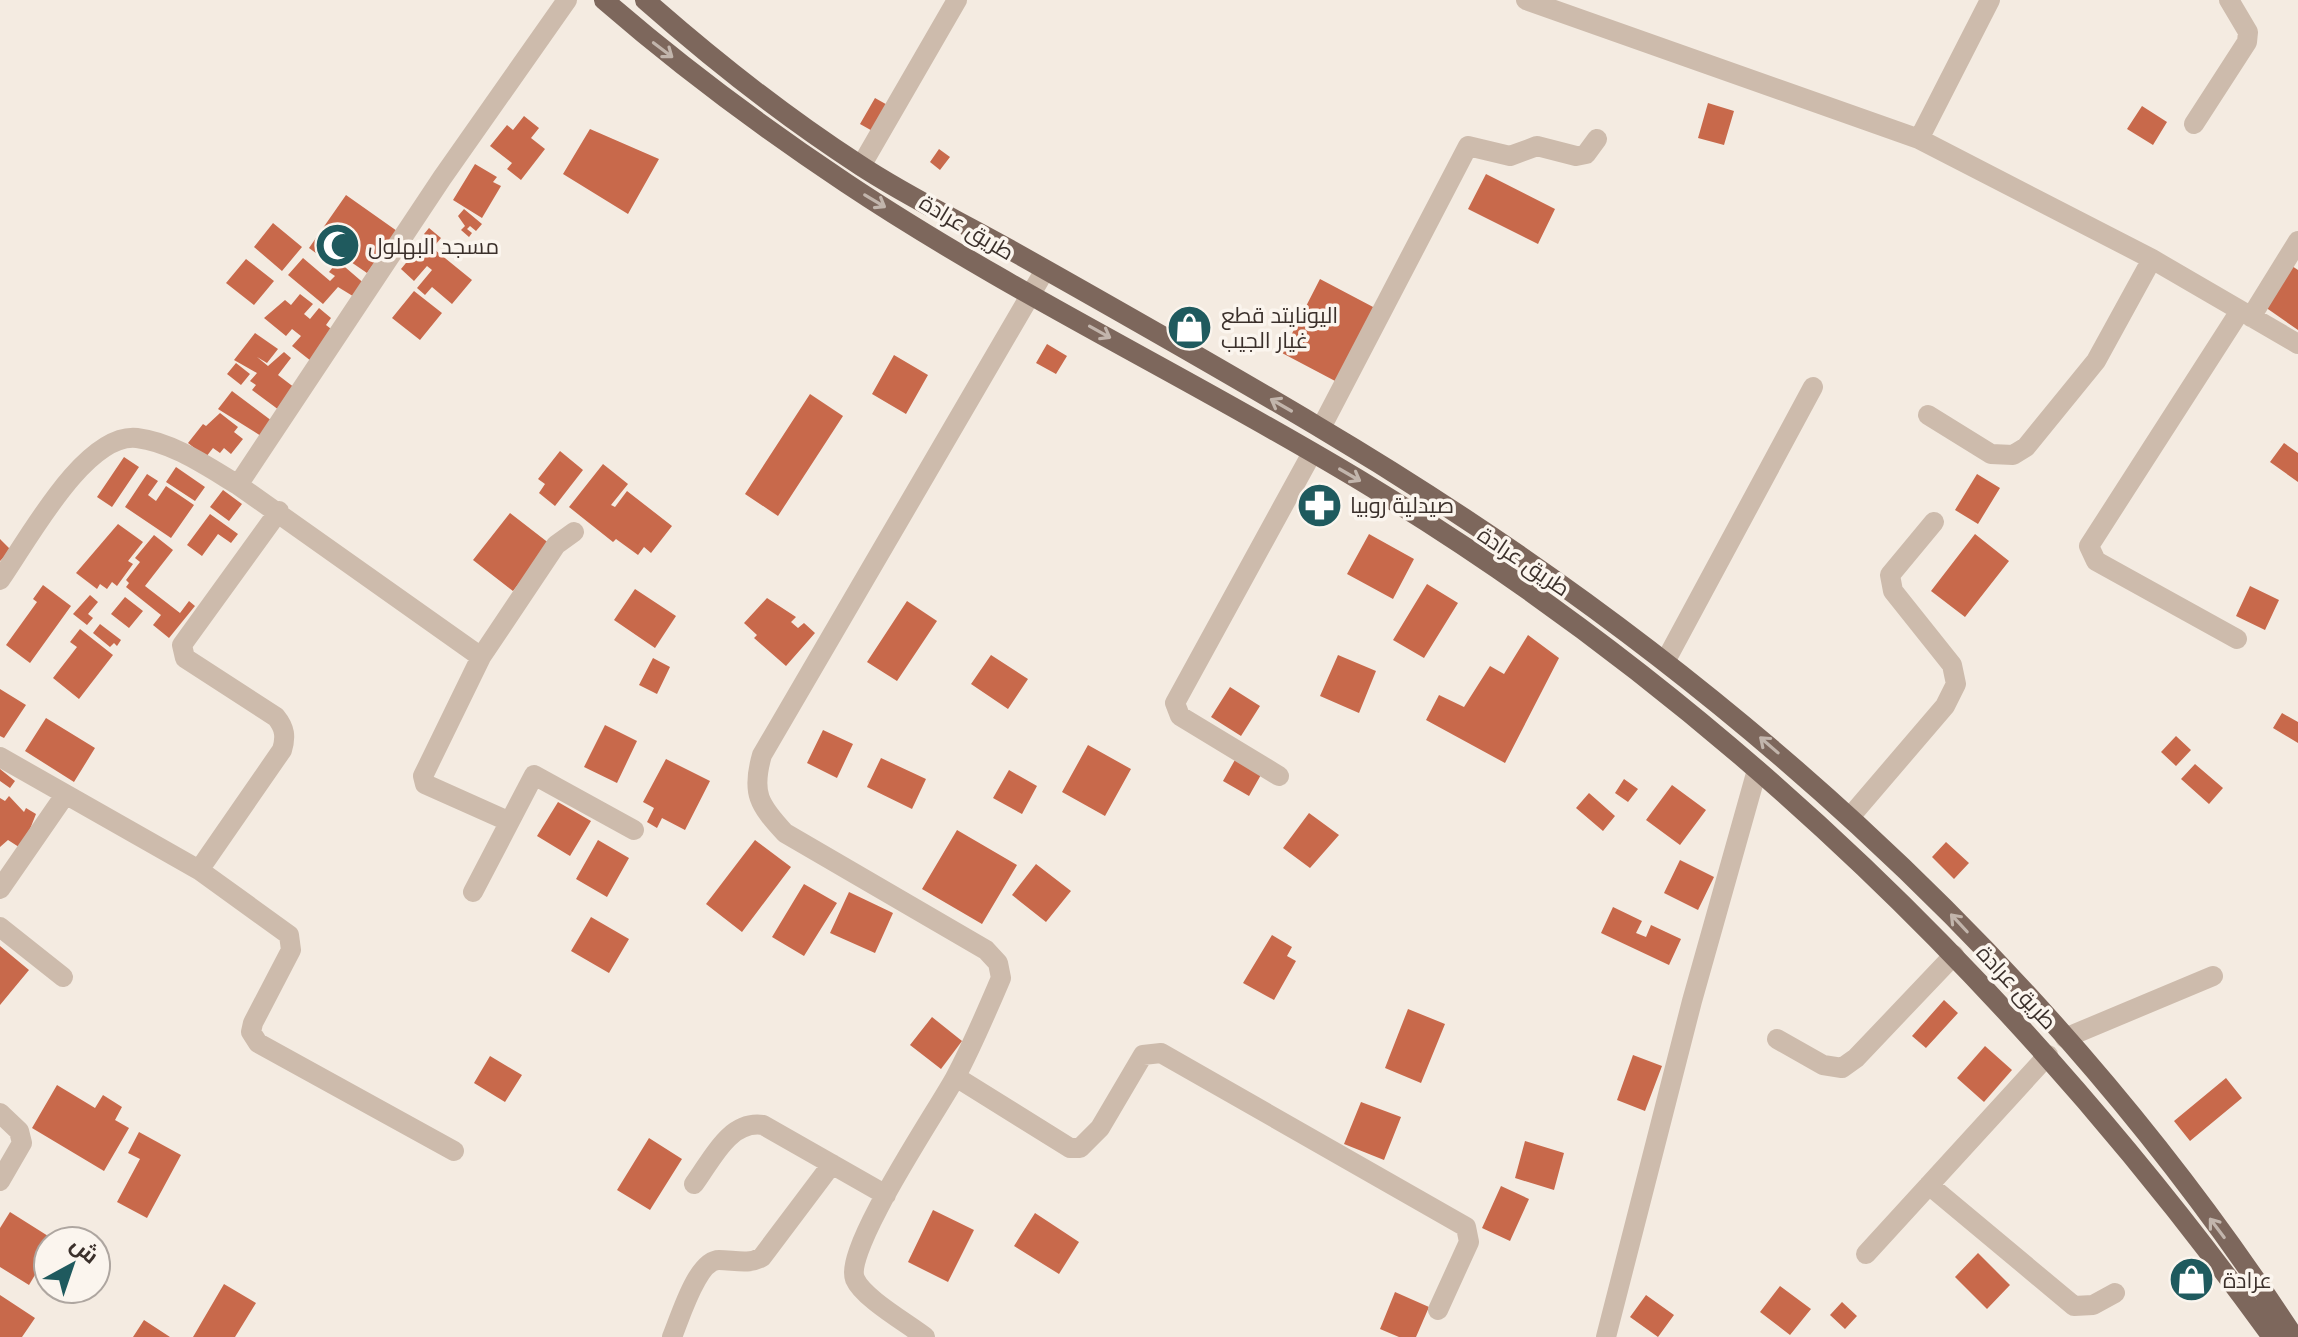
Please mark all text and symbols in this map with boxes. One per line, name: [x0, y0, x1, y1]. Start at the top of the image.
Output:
one-way arrow: [652, 42, 674, 59]
street label: طريق عرادة: [915, 188, 1019, 266]
one-way arrow: [863, 193, 886, 209]
mosque icon: مسجد البهلول: [313, 222, 361, 270]
place label: مسجد البهلول: [368, 232, 499, 260]
place label: اليونايتد قطع غيار الجيب: [1221, 301, 1338, 354]
shop icon: اليونايتد قطع غيار الجيب: [1166, 304, 1214, 352]
one-way arrow: [1088, 324, 1111, 340]
one-way arrow: [1270, 397, 1293, 413]
one-way arrow: [1338, 467, 1361, 483]
pharmacy icon: صيدلية روبيا: [1295, 481, 1343, 529]
place label: صيدلية روبيا: [1350, 491, 1454, 519]
street label: طريق عرادة: [1473, 520, 1575, 602]
one-way arrow: [1759, 736, 1779, 754]
one-way arrow: [1949, 913, 1968, 933]
street label: طريق عرادة: [1971, 939, 2063, 1035]
one-way arrow: [2208, 1218, 2225, 1239]
north arrow: [32, 1225, 112, 1305]
text: ش: [65, 1230, 105, 1269]
shop icon: عرادة: [2168, 1256, 2216, 1304]
place label: عرادة: [2223, 1266, 2272, 1294]

